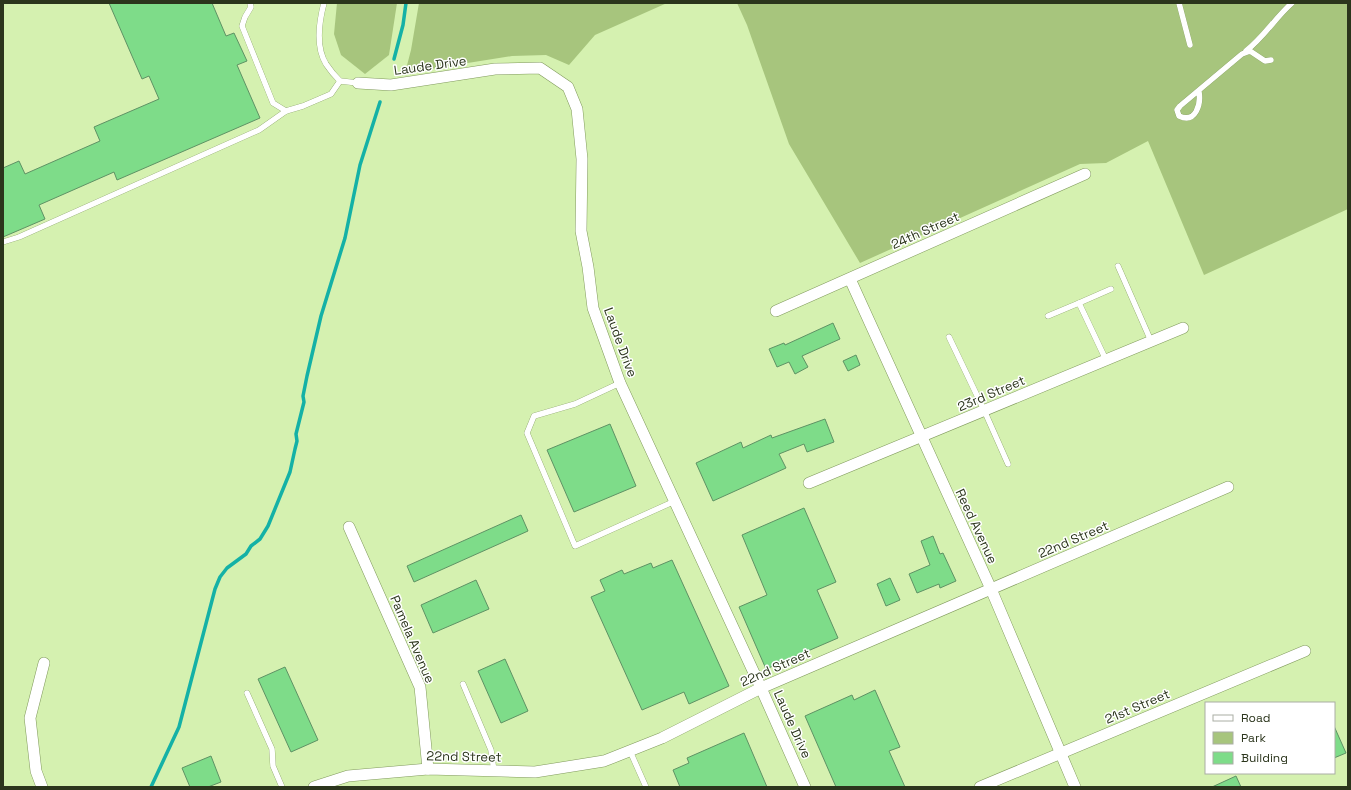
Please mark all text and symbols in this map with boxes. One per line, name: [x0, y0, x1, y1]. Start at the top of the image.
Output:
street label: Laude Drive: [393, 52, 467, 79]
street label: 24th Street: [889, 208, 962, 253]
street label: Laude Drive: [600, 305, 641, 379]
street label: 23rd Street: [955, 372, 1028, 415]
street label: Reed Avenue: [952, 486, 1001, 567]
street label: 22nd Street: [1035, 517, 1111, 562]
street label: Pamela Avenue: [386, 593, 439, 686]
street label: 22nd Street: [737, 644, 813, 690]
street label: 21st Street: [1102, 685, 1172, 728]
street label: Laude Drive: [770, 687, 815, 761]
legend: [1205, 702, 1335, 774]
text: Road: [1241, 710, 1270, 726]
text: Park: [1241, 730, 1266, 746]
street label: 22nd Street: [426, 747, 502, 766]
text: Building: [1241, 750, 1288, 766]

